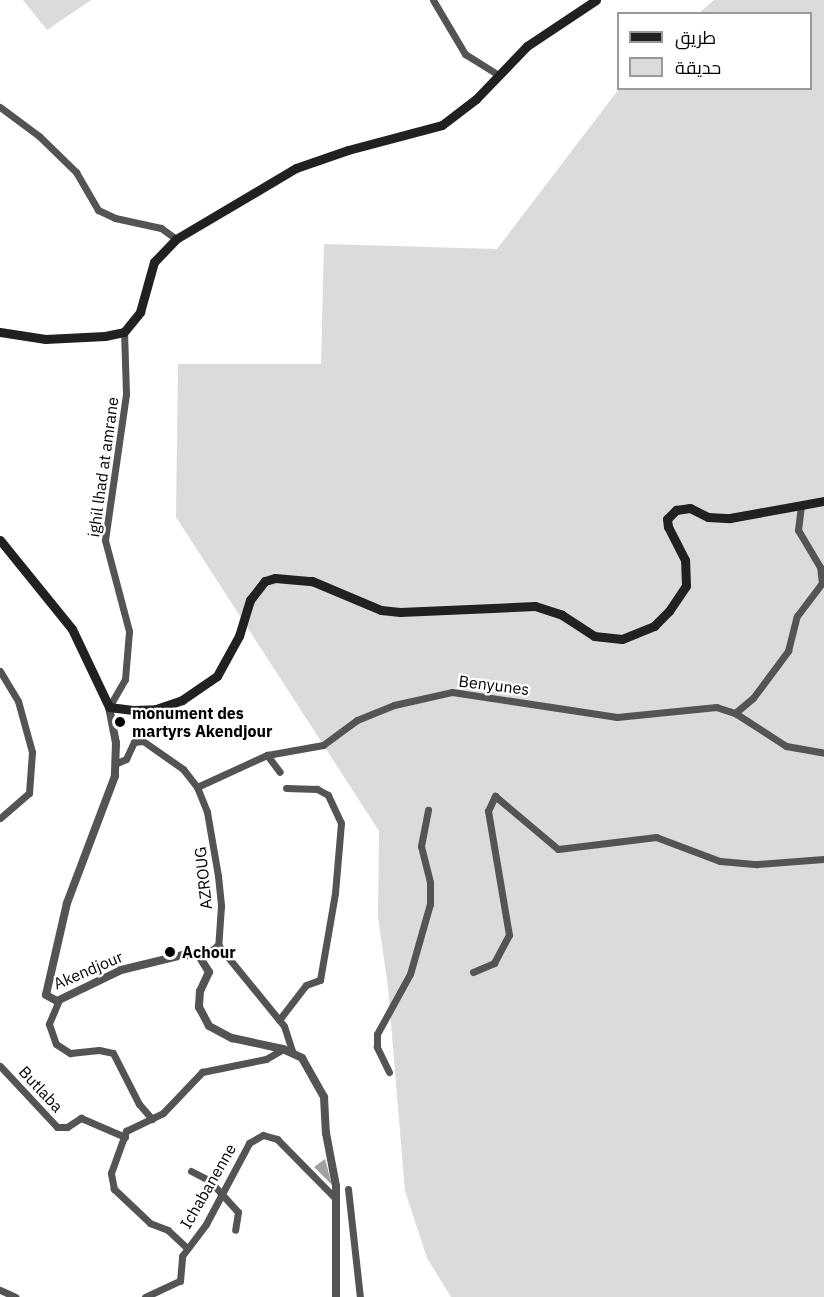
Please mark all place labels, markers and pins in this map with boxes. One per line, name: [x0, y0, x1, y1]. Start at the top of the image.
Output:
place label: monument des martyrs Akendjour: [132, 703, 273, 741]
marker: monument des martyrs Akendjour: [113, 715, 127, 729]
place label: Achour: [182, 942, 236, 962]
marker: Achour: [163, 945, 177, 959]

